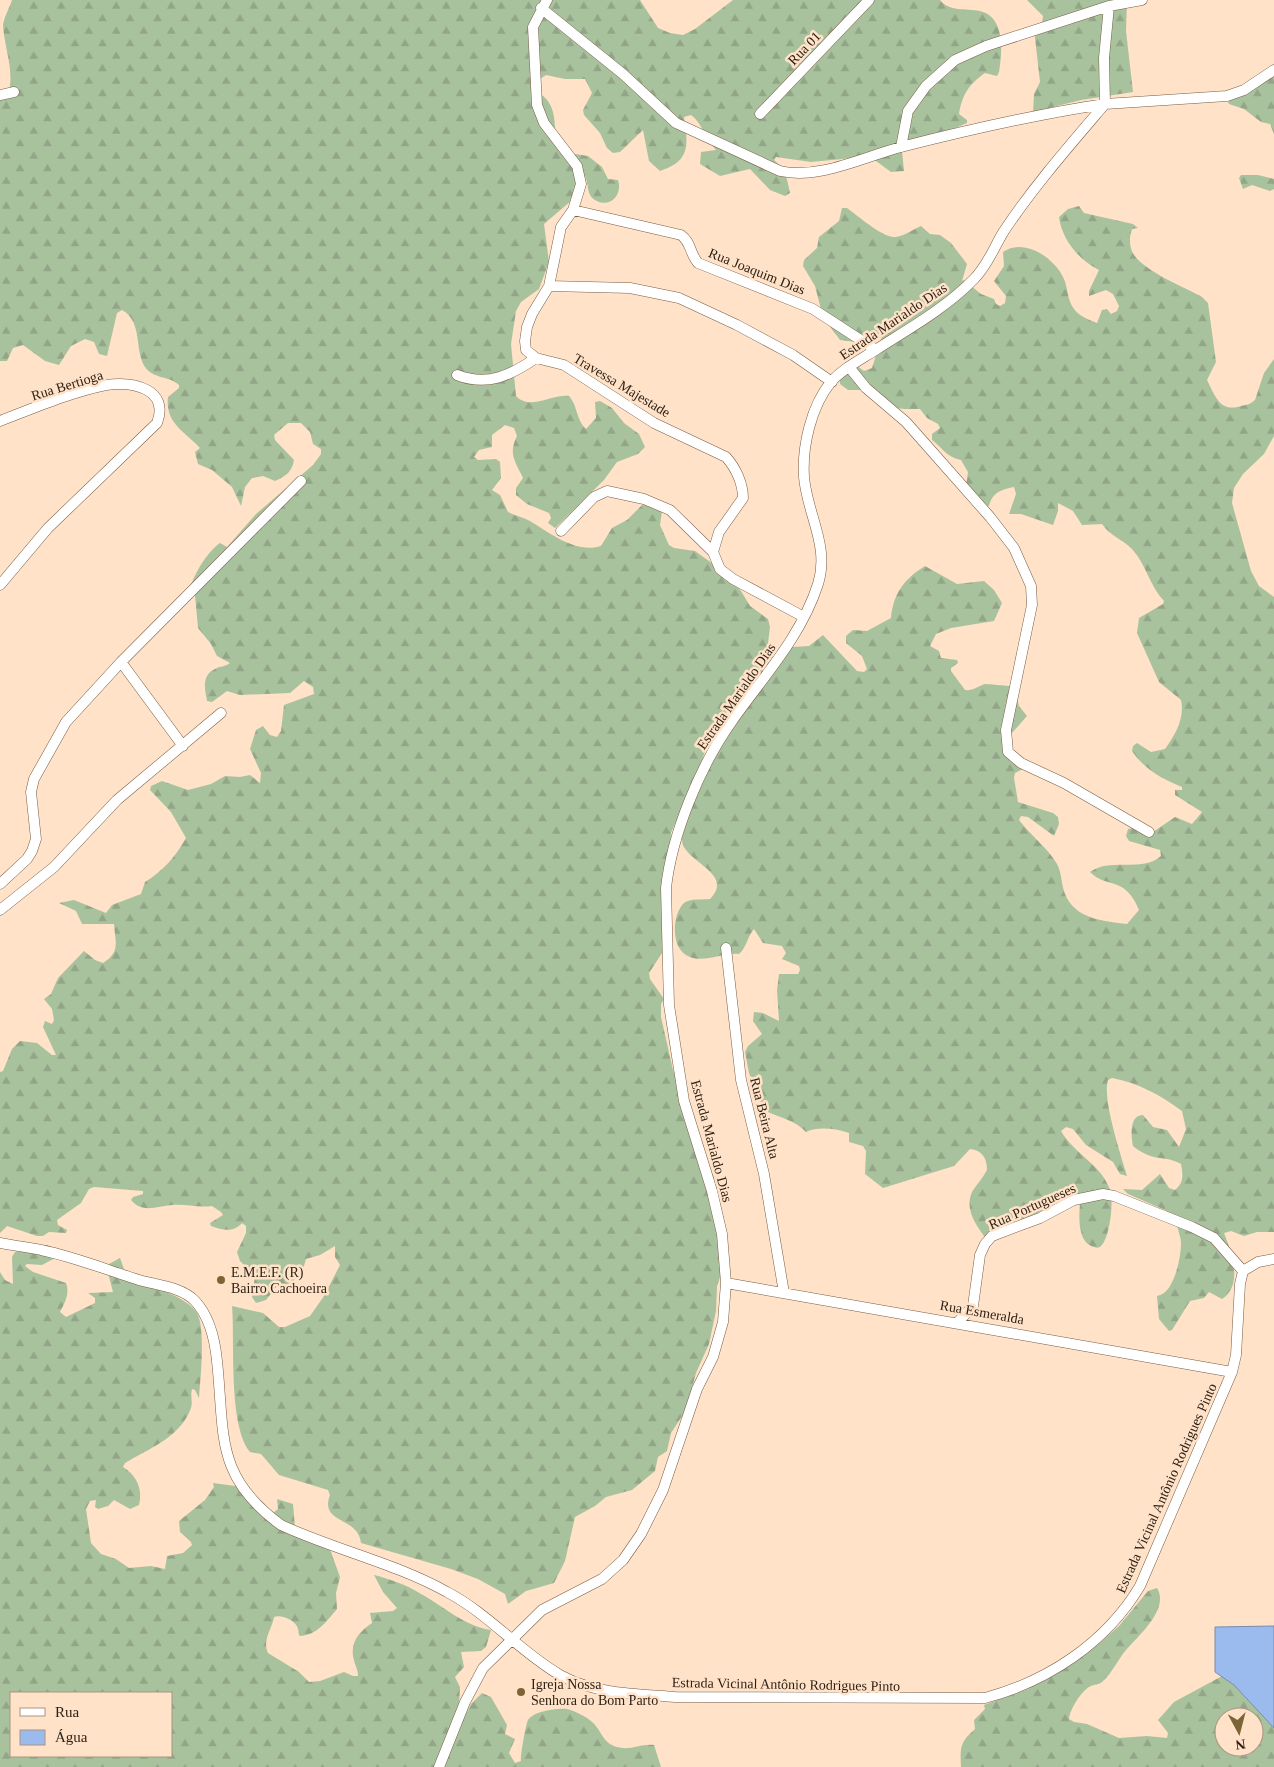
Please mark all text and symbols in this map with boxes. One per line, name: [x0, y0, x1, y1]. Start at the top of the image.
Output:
street label: Rua 01: [785, 29, 824, 68]
street label: Rua Joaquim Dias: [706, 245, 807, 298]
street label: Estrada Marialdo Dias: [837, 280, 950, 363]
street label: Travessa Majestade: [571, 351, 673, 420]
street label: Rua Bertioga: [29, 367, 106, 404]
street label: Estrada Marialdo Dias: [694, 640, 779, 752]
street label: Rua Beira Alta: [747, 1076, 782, 1161]
street label: Estrada Marialdo Dias: [688, 1078, 735, 1204]
street label: Rua Portugueses: [986, 1181, 1078, 1232]
place label: E.M.E.F. (R) Bairro Cachoeira: [231, 1265, 328, 1296]
marker: E.M.E.F. (R) Bairro Cachoeira: [215, 1274, 227, 1286]
street label: Rua Esmeralda: [939, 1298, 1026, 1327]
street label: Estrada Vicinal Antônio Rodrigues Pinto: [1113, 1381, 1220, 1596]
street label: Estrada Vicinal Antônio Rodrigues Pinto: [672, 1675, 900, 1694]
place label: Igreja Nossa Senhora do Bom Parto: [531, 1677, 658, 1708]
marker: Igreja Nossa Senhora do Bom Parto: [515, 1686, 527, 1698]
legend: [10, 1692, 172, 1757]
text: Rua: [55, 1704, 80, 1720]
north arrow: [1214, 1707, 1264, 1757]
text: Água: [55, 1729, 88, 1745]
text: N: [1235, 1736, 1246, 1752]

